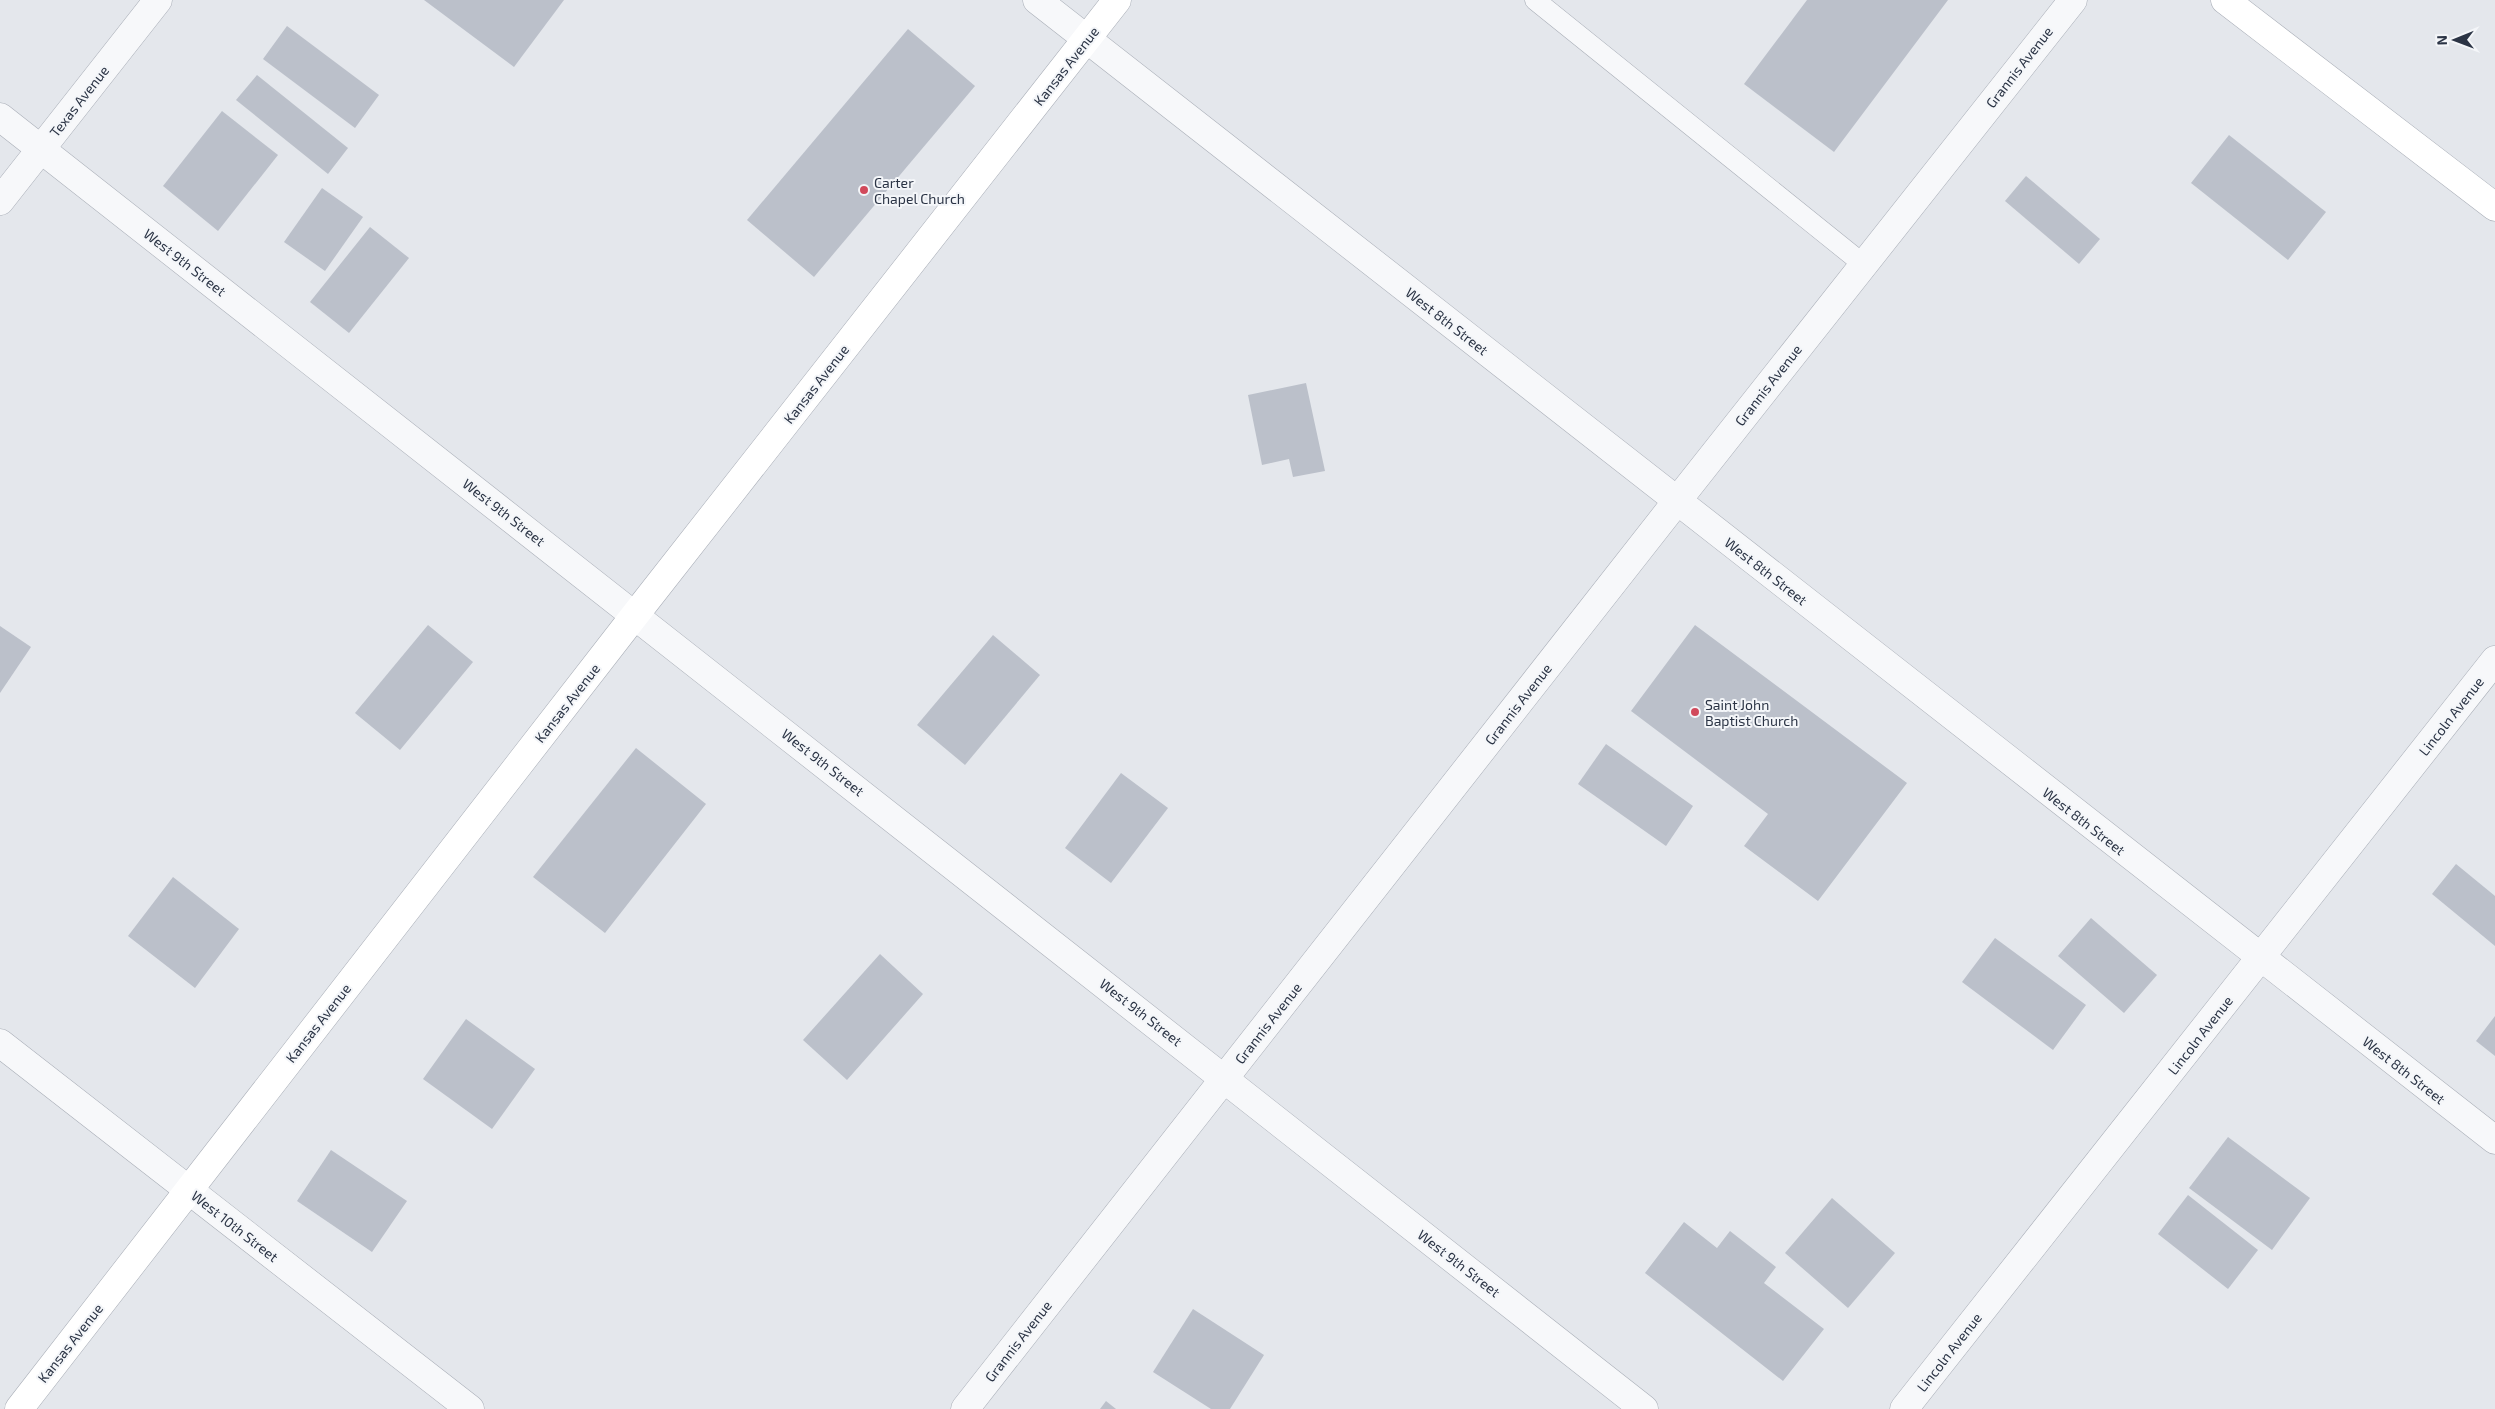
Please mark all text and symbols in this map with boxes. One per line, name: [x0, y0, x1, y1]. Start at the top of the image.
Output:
north arrow: [2430, 15, 2480, 65]
street label: Kansas Avenue: [1030, 23, 1102, 109]
street label: Grannis Avenue: [1982, 23, 2056, 111]
text: N: [2433, 35, 2450, 45]
street label: Texas Avenue: [46, 62, 112, 140]
place label: Carter Chapel Church: [874, 174, 965, 207]
marker: Carter Chapel Church: [858, 184, 870, 196]
street label: West 9th Street: [141, 225, 229, 299]
street label: West 8th Street: [1402, 283, 1492, 359]
street label: Kansas Avenue: [780, 341, 852, 427]
street label: Grannis Avenue: [1731, 341, 1805, 429]
street label: West 9th Street: [460, 475, 548, 549]
street label: West 8th Street: [1721, 533, 1811, 609]
street label: Kansas Avenue: [531, 660, 603, 746]
street label: Grannis Avenue: [1481, 660, 1555, 748]
street label: Lincoln Avenue: [2415, 673, 2487, 759]
place label: Saint John Baptist Church: [1705, 696, 1798, 729]
marker: Saint John Baptist Church: [1689, 706, 1701, 718]
street label: West 9th Street: [779, 725, 867, 799]
street label: West 8th Street: [2039, 783, 2129, 859]
street label: West 9th Street: [1097, 975, 1185, 1049]
street label: Grannis Avenue: [1231, 979, 1305, 1067]
street label: Kansas Avenue: [282, 980, 354, 1066]
street label: Lincoln Avenue: [2164, 992, 2236, 1078]
street label: West 8th Street: [2359, 1032, 2449, 1108]
street label: West 10th Street: [188, 1187, 282, 1265]
street label: West 9th Street: [1415, 1226, 1503, 1300]
street label: Grannis Avenue: [981, 1297, 1055, 1385]
street label: Kansas Avenue: [34, 1300, 106, 1386]
street label: Lincoln Avenue: [1913, 1309, 1985, 1395]

